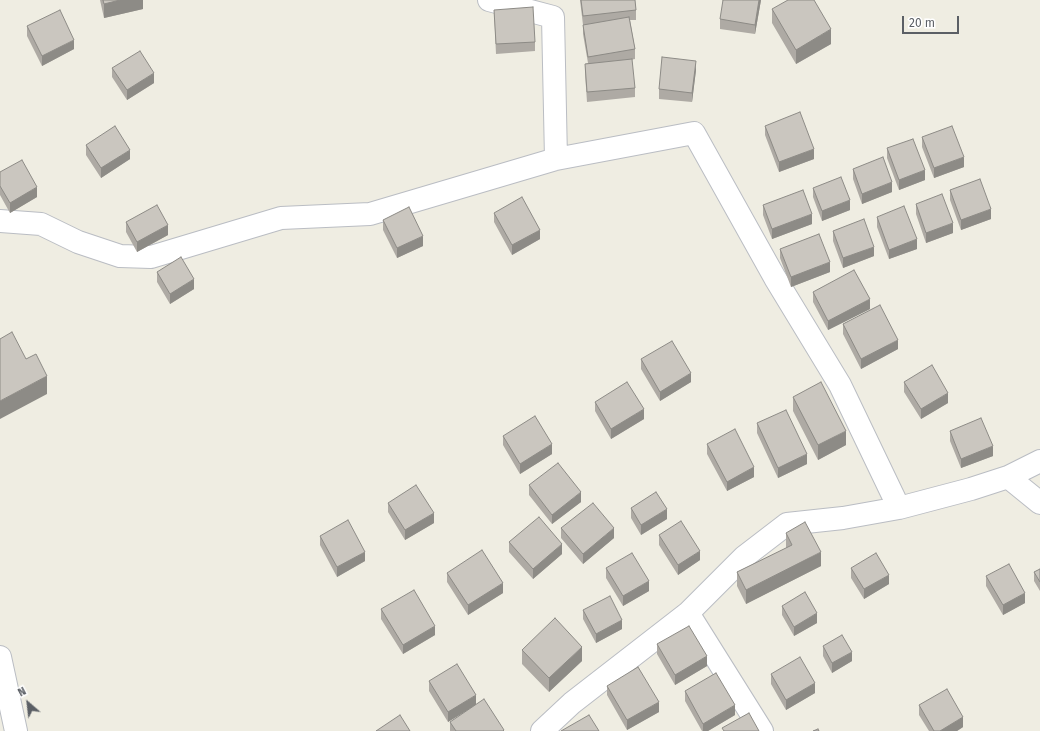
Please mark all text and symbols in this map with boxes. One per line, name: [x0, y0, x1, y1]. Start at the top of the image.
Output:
scale bar: [904, 8, 961, 34]
text: 20 m: [909, 16, 935, 30]
north arrow: [8, 683, 48, 723]
text: N: [16, 685, 28, 699]

